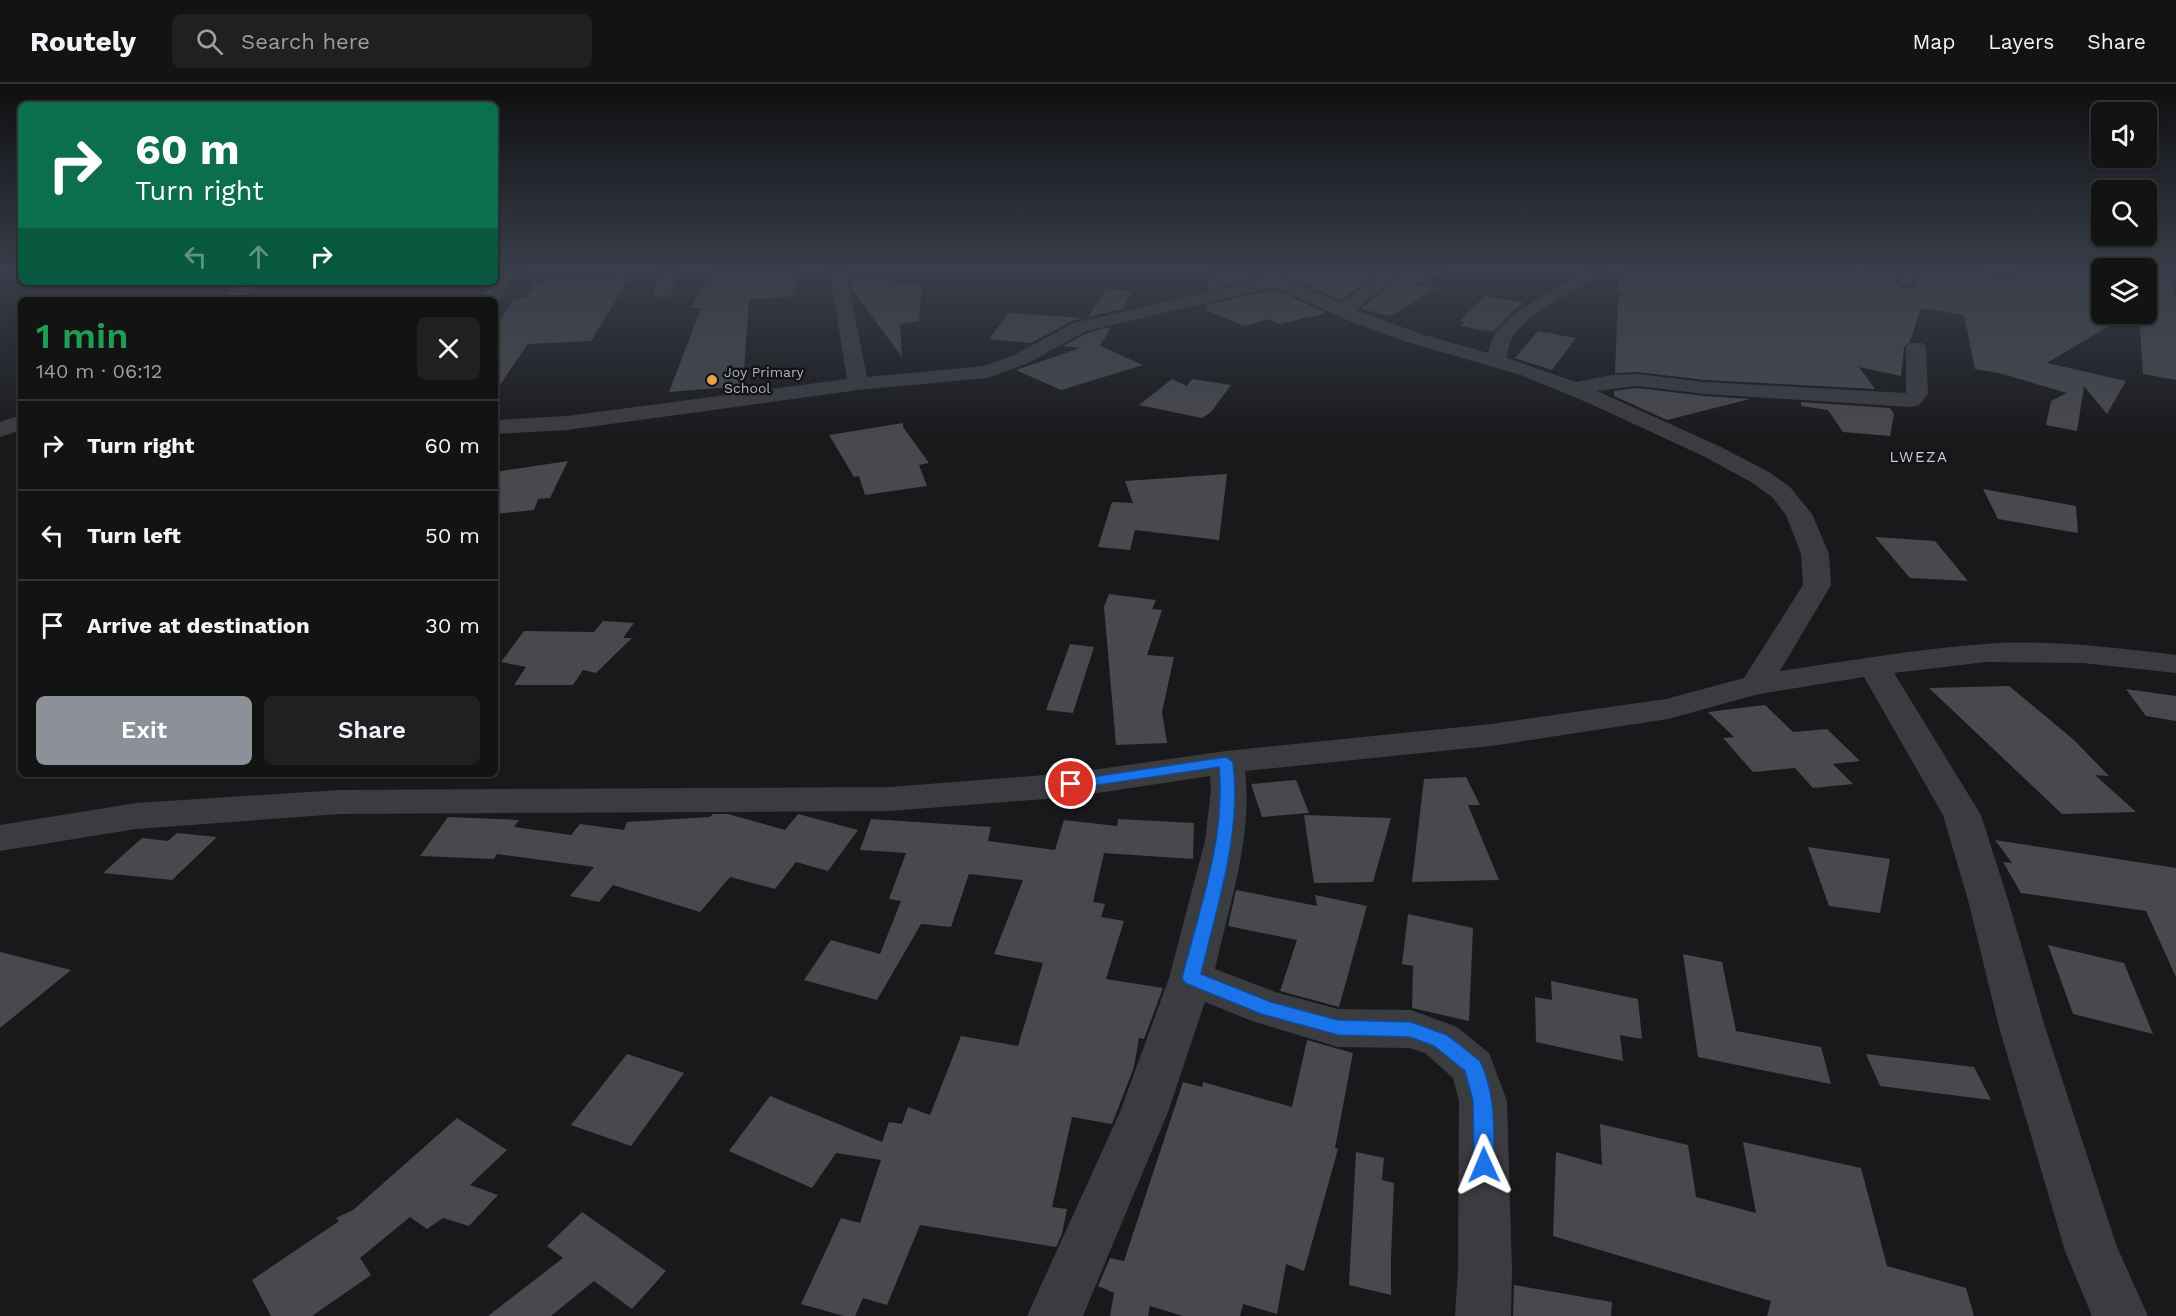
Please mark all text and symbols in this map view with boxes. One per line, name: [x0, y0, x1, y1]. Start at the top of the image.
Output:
search box: [172, 14, 592, 68]
text: Routely: [30, 25, 136, 58]
icon: search: [193, 25, 226, 58]
text: Search here: [241, 29, 370, 54]
text: Map: [1912, 29, 1955, 54]
text: Layers: [1988, 29, 2054, 54]
text: Share: [2087, 29, 2146, 54]
map controls: [2091, 102, 2157, 324]
button: sound: [2091, 102, 2157, 168]
text: 60 m: [135, 125, 239, 174]
icon: right: [36, 126, 114, 204]
text: Turn right: [135, 175, 264, 207]
button: search: [2091, 180, 2157, 246]
icon: left: [179, 240, 212, 273]
icon: ahead: [242, 240, 275, 273]
icon: right: [305, 240, 338, 273]
button: layers: [2091, 258, 2157, 324]
text: 1 min: [36, 315, 128, 357]
button: close: [417, 317, 480, 380]
text: 140 m · 06:12: [36, 359, 162, 383]
place label: Joy Primary School: [724, 364, 805, 396]
marker: Joy Primary School: [705, 373, 719, 387]
icon: right: [36, 429, 69, 462]
text: Turn right: [87, 433, 194, 458]
text: 60 m: [424, 433, 480, 458]
district label: LWEZA: [1890, 448, 1948, 466]
icon: left: [36, 519, 69, 552]
text: Turn left: [87, 523, 181, 548]
text: 50 m: [425, 523, 480, 548]
icon: arrive: [36, 609, 69, 642]
text: Arrive at destination: [87, 613, 310, 638]
text: 30 m: [425, 613, 480, 638]
button: Exit: [36, 696, 252, 765]
button: Share: [264, 696, 480, 765]
pin: [1045, 758, 1096, 809]
icon: arrive: [1054, 767, 1087, 800]
position arrow: [1452, 1133, 1516, 1197]

